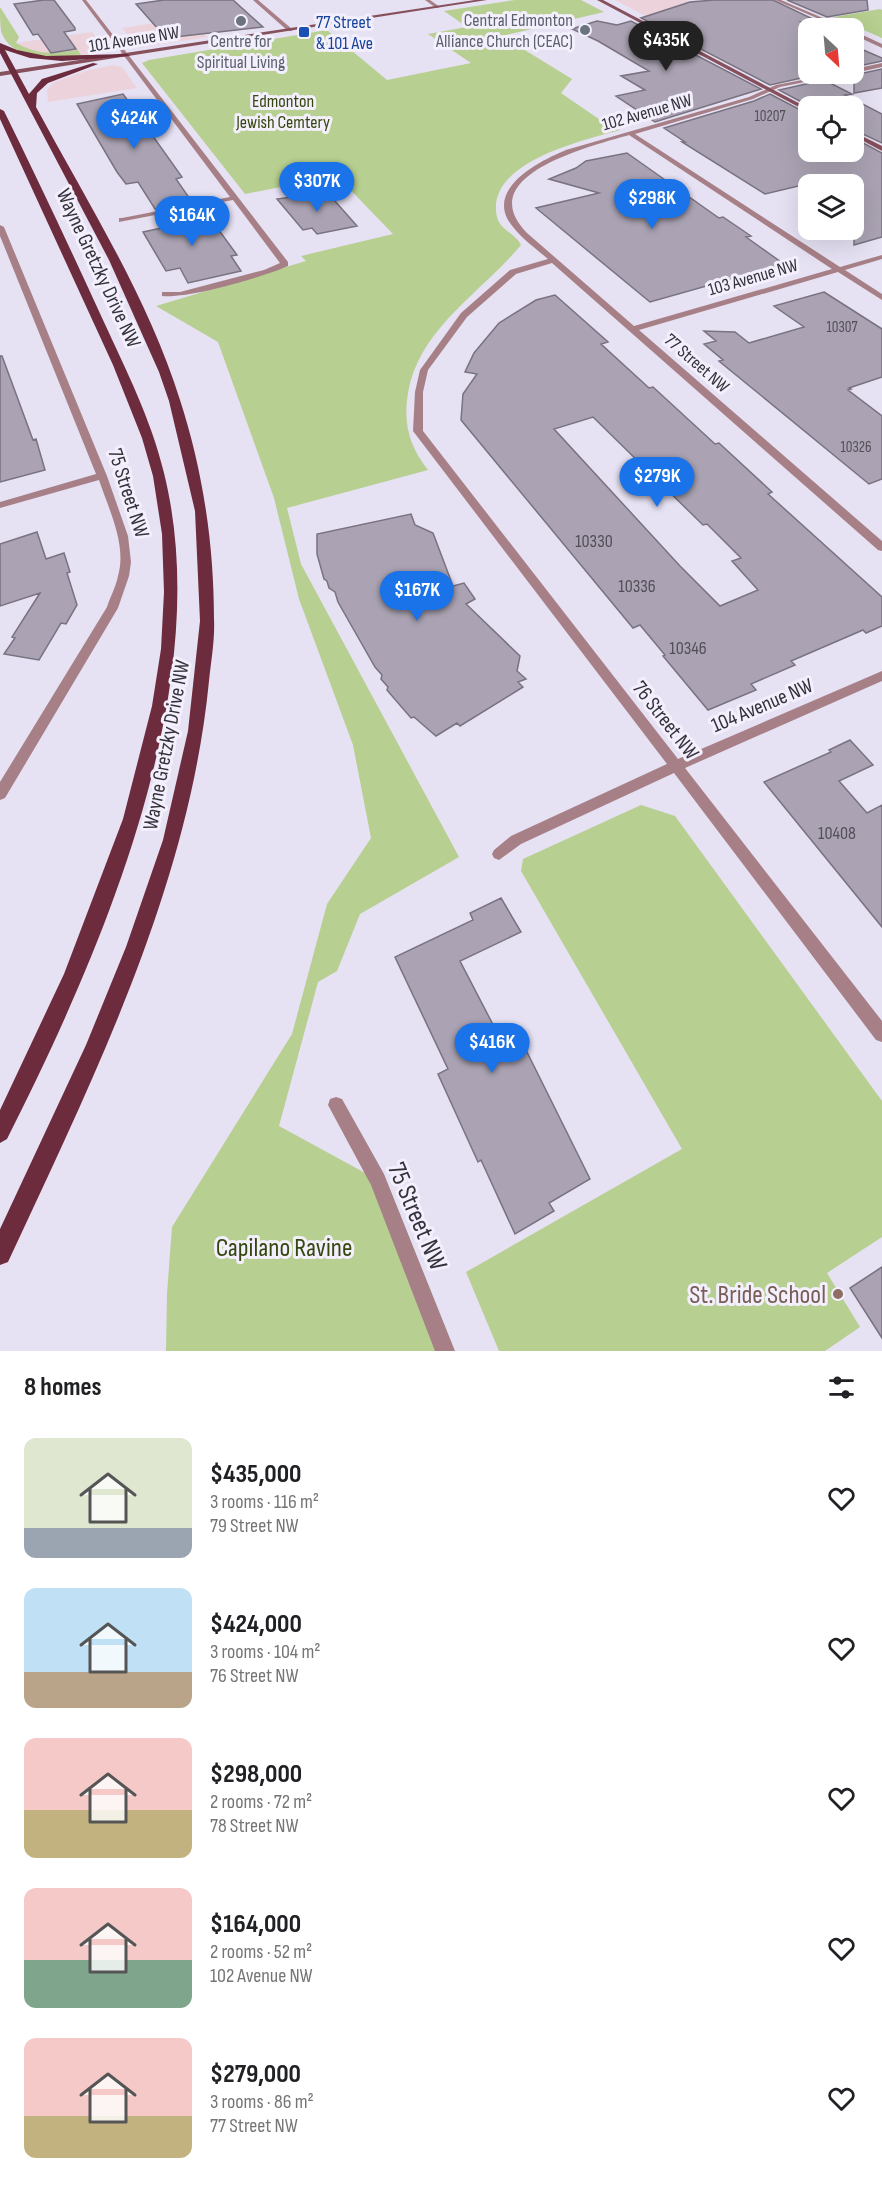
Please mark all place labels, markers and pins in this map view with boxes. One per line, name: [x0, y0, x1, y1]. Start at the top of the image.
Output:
place label: Central Edmonton Alliance Church (CEAC): [435, 10, 573, 52]
place label: 77 Street & 101 Ave: [316, 12, 373, 54]
marker: Centre for Spiritual Living: [234, 14, 248, 28]
pin: $435K: [624, 21, 708, 72]
marker: Central Edmonton Alliance Church (CEAC): [578, 23, 592, 37]
marker: 77 Street & 101 Ave: [297, 25, 311, 39]
place label: Centre for Spiritual Living: [197, 31, 285, 73]
pin: $424K: [92, 99, 176, 150]
pin: $307K: [275, 162, 359, 213]
pin: $298K: [610, 179, 694, 230]
pin: $164K: [150, 196, 234, 247]
pin: $279K: [615, 457, 699, 508]
pin: $167K: [375, 571, 459, 622]
pin: $416K: [450, 1023, 534, 1074]
place label: St. Bride School: [689, 1280, 826, 1311]
marker: St. Bride School: [831, 1287, 845, 1301]

